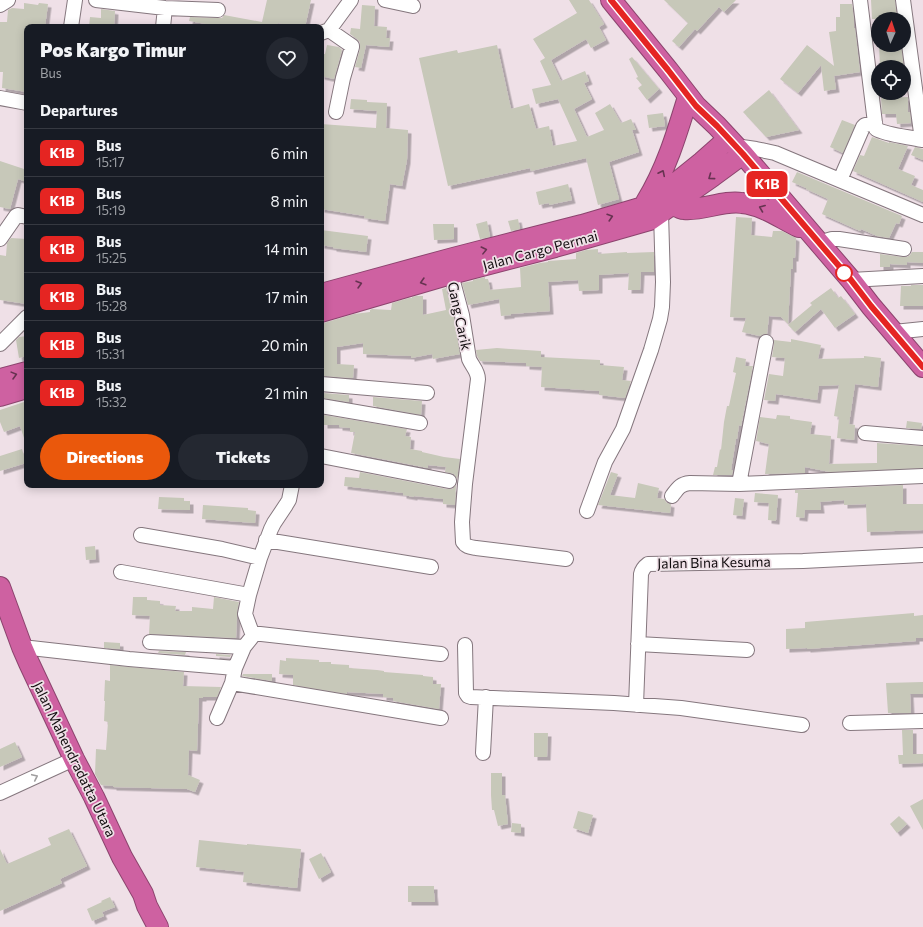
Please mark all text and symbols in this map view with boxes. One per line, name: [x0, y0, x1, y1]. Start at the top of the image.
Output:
north arrow: [871, 12, 911, 52]
map controls: [871, 12, 911, 100]
button: heart: [266, 37, 308, 79]
text: Pos Kargo Timur: [40, 38, 186, 61]
button: locate: [871, 60, 911, 100]
text: Bus: [40, 65, 62, 81]
text: Departures: [40, 101, 118, 119]
text: Bus: [96, 136, 121, 154]
text: K1B: [50, 144, 74, 161]
text: 6 min: [270, 144, 308, 162]
text: 15:17: [96, 154, 125, 170]
one-way arrow: [657, 169, 665, 177]
line badge: K1B: [744, 171, 790, 197]
one-way arrow: [708, 172, 715, 180]
text: K1B: [755, 175, 779, 192]
text: Bus: [96, 184, 121, 202]
text: K1B: [50, 192, 74, 209]
text: 8 min: [270, 192, 308, 210]
text: 15:19: [96, 202, 126, 218]
one-way arrow: [759, 205, 766, 213]
one-way arrow: [606, 213, 613, 222]
street label: Jalan Cargo Permai: [481, 226, 599, 274]
text: Bus: [96, 232, 121, 250]
text: K1B: [50, 240, 74, 257]
text: 14 min: [264, 240, 308, 258]
one-way arrow: [480, 246, 487, 255]
text: 15:25: [96, 250, 127, 266]
unlabelled marker: [835, 264, 853, 282]
one-way arrow: [420, 277, 427, 286]
text: Bus: [96, 280, 121, 298]
one-way arrow: [355, 280, 362, 289]
street label: Gang Carik: [444, 280, 476, 352]
text: K1B: [50, 288, 74, 305]
text: 17 min: [265, 288, 308, 306]
text: 15:28: [96, 298, 127, 314]
text: Bus: [96, 328, 121, 346]
text: K1B: [50, 336, 74, 353]
text: 20 min: [262, 336, 308, 354]
text: 15:31: [96, 346, 125, 362]
one-way arrow: [10, 372, 17, 380]
text: Bus: [96, 376, 121, 394]
text: K1B: [50, 384, 74, 401]
text: 21 min: [265, 384, 308, 402]
text: 15:32: [96, 394, 127, 410]
button: Directions: [40, 434, 170, 480]
button: Tickets: [178, 434, 308, 480]
street label: Jalan Bina Kesuma: [657, 553, 771, 571]
street label: Jalan Mahendradatta Utara: [30, 679, 120, 839]
one-way arrow: [31, 774, 39, 782]

